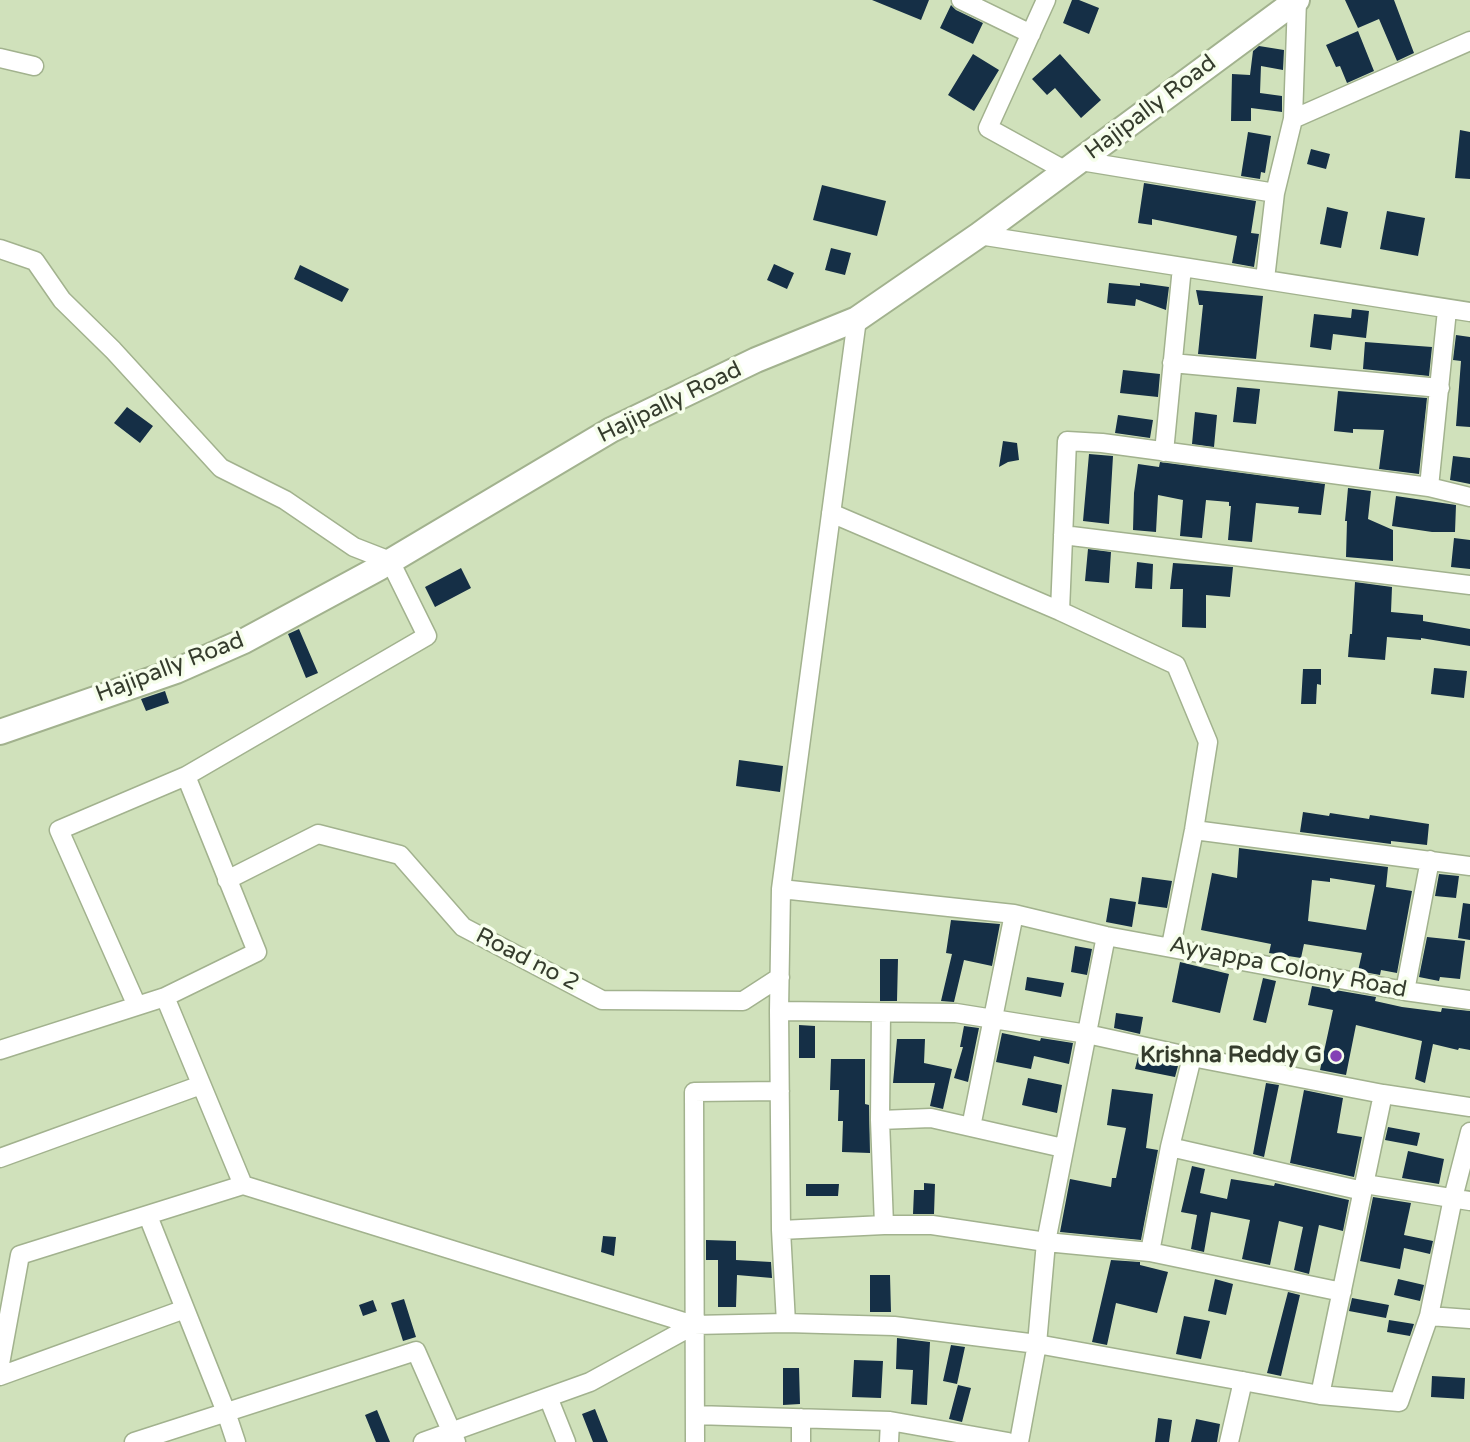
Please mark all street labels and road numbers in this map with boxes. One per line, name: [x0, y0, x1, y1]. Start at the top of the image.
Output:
street label: Hajipally Road: [1080, 50, 1222, 166]
street label: Hajipally Road: [593, 356, 747, 450]
street label: Hajipally Road: [92, 627, 248, 709]
street label: Road no 2: [471, 922, 583, 998]
street label: Ayyappa Colony Road: [1167, 931, 1409, 1005]

